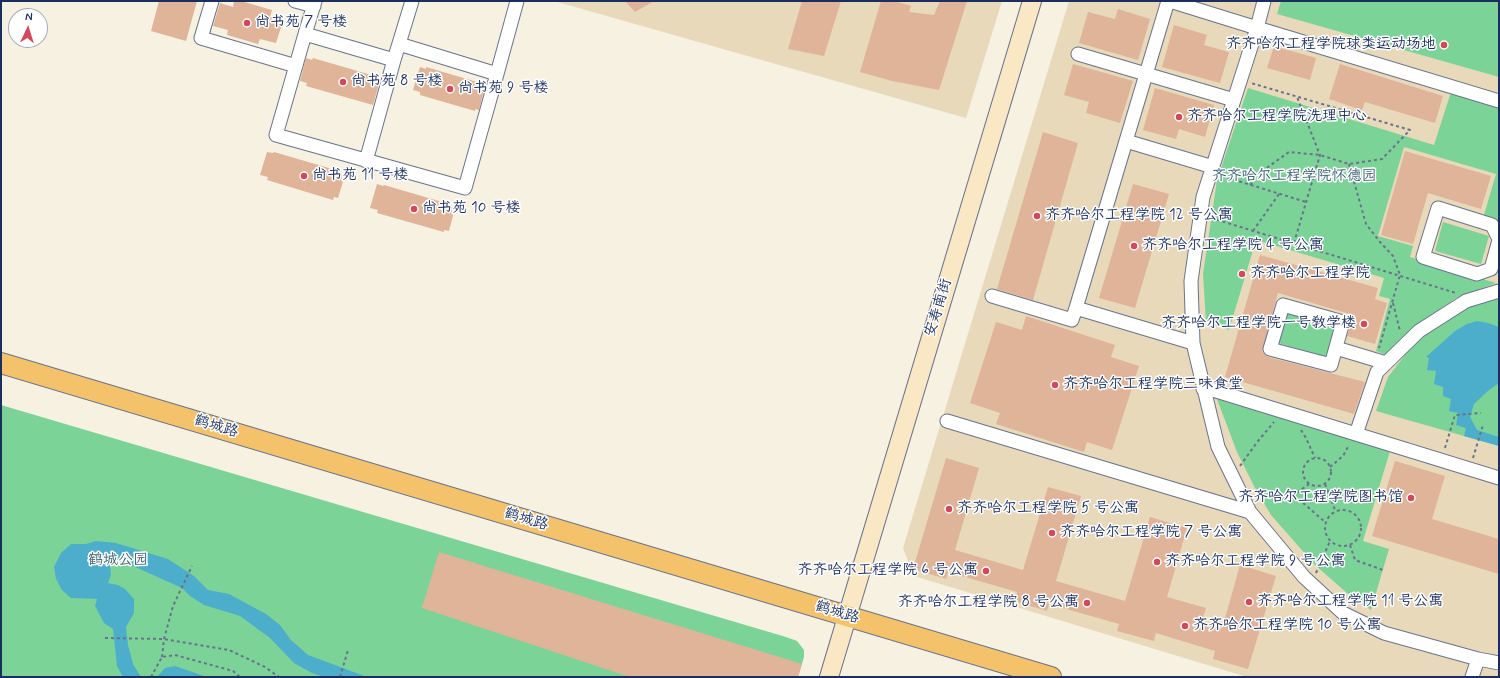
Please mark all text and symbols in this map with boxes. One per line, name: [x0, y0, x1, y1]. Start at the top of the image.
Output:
north arrow: [8, 8, 48, 48]
text: N: [25, 10, 33, 24]
place label: 尚书苑 7 号楼: [255, 14, 347, 32]
marker: 尚书苑 7 号楼: [242, 18, 252, 28]
place label: 齐齐哈尔工程学院球类运动场地: [1226, 36, 1436, 54]
marker: 齐齐哈尔工程学院球类运动场地: [1439, 40, 1449, 50]
place label: 尚书苑 8 号楼: [351, 73, 443, 91]
marker: 尚书苑 8 号楼: [338, 77, 348, 87]
place label: 尚书苑 9 号楼: [458, 80, 548, 98]
marker: 尚书苑 9 号楼: [445, 84, 455, 94]
place label: 齐齐哈尔工程学院洗理中心: [1187, 108, 1367, 126]
marker: 齐齐哈尔工程学院洗理中心: [1174, 112, 1184, 122]
place label: 尚书苑 11 号楼: [312, 167, 408, 185]
park label: 齐齐哈尔工程学院怀德园: [1212, 168, 1376, 186]
marker: 尚书苑 11 号楼: [299, 171, 309, 181]
place label: 尚书苑 10 号楼: [422, 200, 520, 218]
marker: 尚书苑 10 号楼: [409, 204, 419, 214]
place label: 齐齐哈尔工程学院 12 号公寓: [1045, 207, 1233, 225]
marker: 齐齐哈尔工程学院 12 号公寓: [1032, 211, 1042, 221]
place label: 齐齐哈尔工程学院 4 号公寓: [1142, 237, 1324, 255]
marker: 齐齐哈尔工程学院 4 号公寓: [1129, 241, 1139, 251]
place label: 齐齐哈尔工程学院: [1250, 265, 1370, 283]
marker: 齐齐哈尔工程学院: [1237, 269, 1247, 279]
street label: 安寿南街: [922, 277, 956, 339]
place label: 齐齐哈尔工程学院一号教学楼: [1161, 315, 1356, 333]
marker: 齐齐哈尔工程学院一号教学楼: [1359, 319, 1369, 329]
place label: 齐齐哈尔工程学院三味食堂: [1063, 376, 1243, 394]
marker: 齐齐哈尔工程学院三味食堂: [1050, 380, 1060, 390]
street label: 鹤城路: [192, 412, 240, 442]
place label: 齐齐哈尔工程学院图书馆: [1238, 489, 1403, 507]
marker: 齐齐哈尔工程学院图书馆: [1406, 493, 1416, 503]
place label: 齐齐哈尔工程学院 5 号公寓: [957, 500, 1139, 518]
marker: 齐齐哈尔工程学院 5 号公寓: [944, 504, 954, 514]
street label: 鹤城路: [502, 505, 550, 535]
place label: 齐齐哈尔工程学院 7 号公寓: [1060, 524, 1242, 542]
marker: 齐齐哈尔工程学院 7 号公寓: [1047, 528, 1057, 538]
park label: 鹤城公园: [88, 552, 148, 570]
place label: 齐齐哈尔工程学院 9 号公寓: [1165, 553, 1345, 571]
marker: 齐齐哈尔工程学院 9 号公寓: [1152, 557, 1162, 567]
place label: 齐齐哈尔工程学院 6 号公寓: [797, 562, 978, 580]
marker: 齐齐哈尔工程学院 6 号公寓: [981, 566, 991, 576]
place label: 齐齐哈尔工程学院 11 号公寓: [1257, 593, 1443, 611]
place label: 齐齐哈尔工程学院 8 号公寓: [897, 594, 1079, 612]
marker: 齐齐哈尔工程学院 11 号公寓: [1244, 597, 1254, 607]
street label: 鹤城路: [813, 598, 861, 628]
marker: 齐齐哈尔工程学院 8 号公寓: [1082, 598, 1092, 608]
place label: 齐齐哈尔工程学院 10 号公寓: [1193, 617, 1381, 635]
marker: 齐齐哈尔工程学院 10 号公寓: [1180, 621, 1190, 631]

